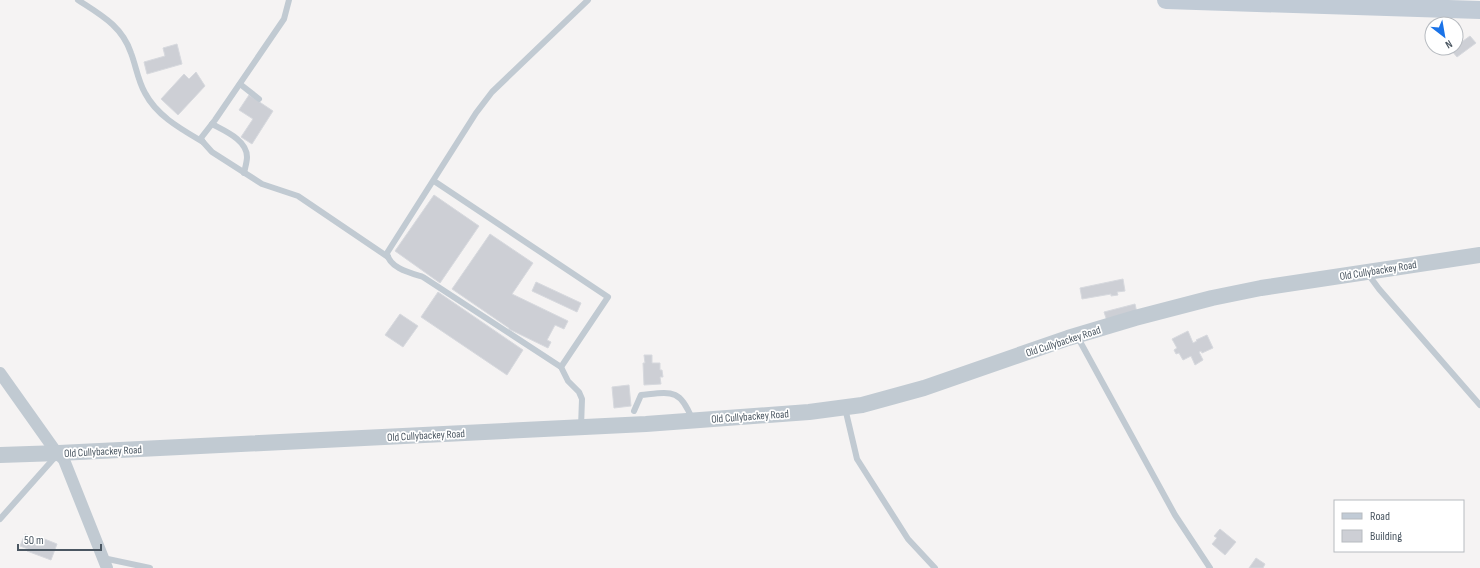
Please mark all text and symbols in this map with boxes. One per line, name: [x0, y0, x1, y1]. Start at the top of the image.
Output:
north arrow: [1424, 16, 1464, 56]
text: N: [1443, 37, 1455, 51]
street label: Old Cullybackey Road: [1339, 258, 1418, 283]
street label: Old Cullybackey Road: [1024, 323, 1103, 360]
street label: Old Cullybackey Road: [711, 407, 790, 426]
street label: Old Cullybackey Road: [387, 427, 466, 444]
street label: Old Cullybackey Road: [64, 443, 143, 460]
legend: [1334, 500, 1464, 552]
text: Road: [1370, 509, 1390, 524]
scale bar: [18, 526, 101, 552]
text: Building: [1370, 529, 1402, 544]
text: 50 m: [24, 533, 44, 548]

